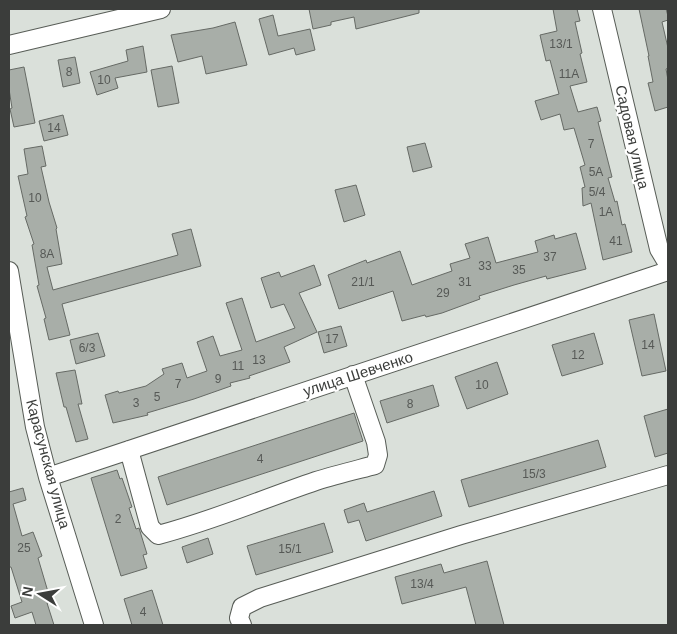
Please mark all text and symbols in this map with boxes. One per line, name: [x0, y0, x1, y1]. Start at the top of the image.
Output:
house number: 13/1: [549, 37, 573, 51]
house number: 8: [66, 65, 73, 79]
house number: 11А: [559, 67, 579, 81]
house number: 10: [97, 73, 111, 87]
street label: Садовая улица: [612, 83, 653, 191]
house number: 14: [47, 121, 61, 135]
house number: 7: [588, 137, 595, 151]
house number: 5А: [589, 165, 603, 179]
house number: 5/4: [589, 185, 606, 199]
house number: 10: [28, 191, 42, 205]
house number: 1А: [599, 205, 613, 219]
house number: 41: [609, 234, 623, 248]
house number: 8А: [40, 247, 54, 261]
house number: 37: [543, 250, 557, 264]
house number: 33: [478, 259, 492, 273]
house number: 35: [512, 263, 526, 277]
house number: 21/1: [351, 275, 375, 289]
house number: 31: [458, 275, 472, 289]
house number: 29: [436, 286, 450, 300]
house number: 17: [325, 332, 339, 346]
house number: 14: [641, 338, 655, 352]
house number: 6/3: [79, 341, 96, 355]
street label: улица Шевченко: [301, 348, 415, 399]
house number: 12: [571, 348, 585, 362]
house number: 13: [252, 353, 266, 367]
house number: 11: [232, 359, 245, 373]
house number: 9: [215, 372, 222, 386]
house number: 7: [175, 377, 182, 391]
house number: 10: [475, 378, 489, 392]
house number: 5: [154, 390, 161, 404]
house number: 3: [133, 396, 140, 410]
street label: Карасунская улица: [23, 397, 74, 531]
house number: 8: [407, 397, 414, 411]
house number: 4: [257, 452, 264, 466]
house number: 15/3: [522, 467, 546, 481]
house number: 2: [115, 512, 122, 526]
house number: 25: [17, 541, 31, 555]
house number: 15/1: [278, 542, 302, 556]
north arrow: [15, 569, 65, 619]
house number: 13/4: [410, 577, 434, 591]
text: N: [18, 585, 36, 598]
house number: 4: [140, 605, 147, 619]

